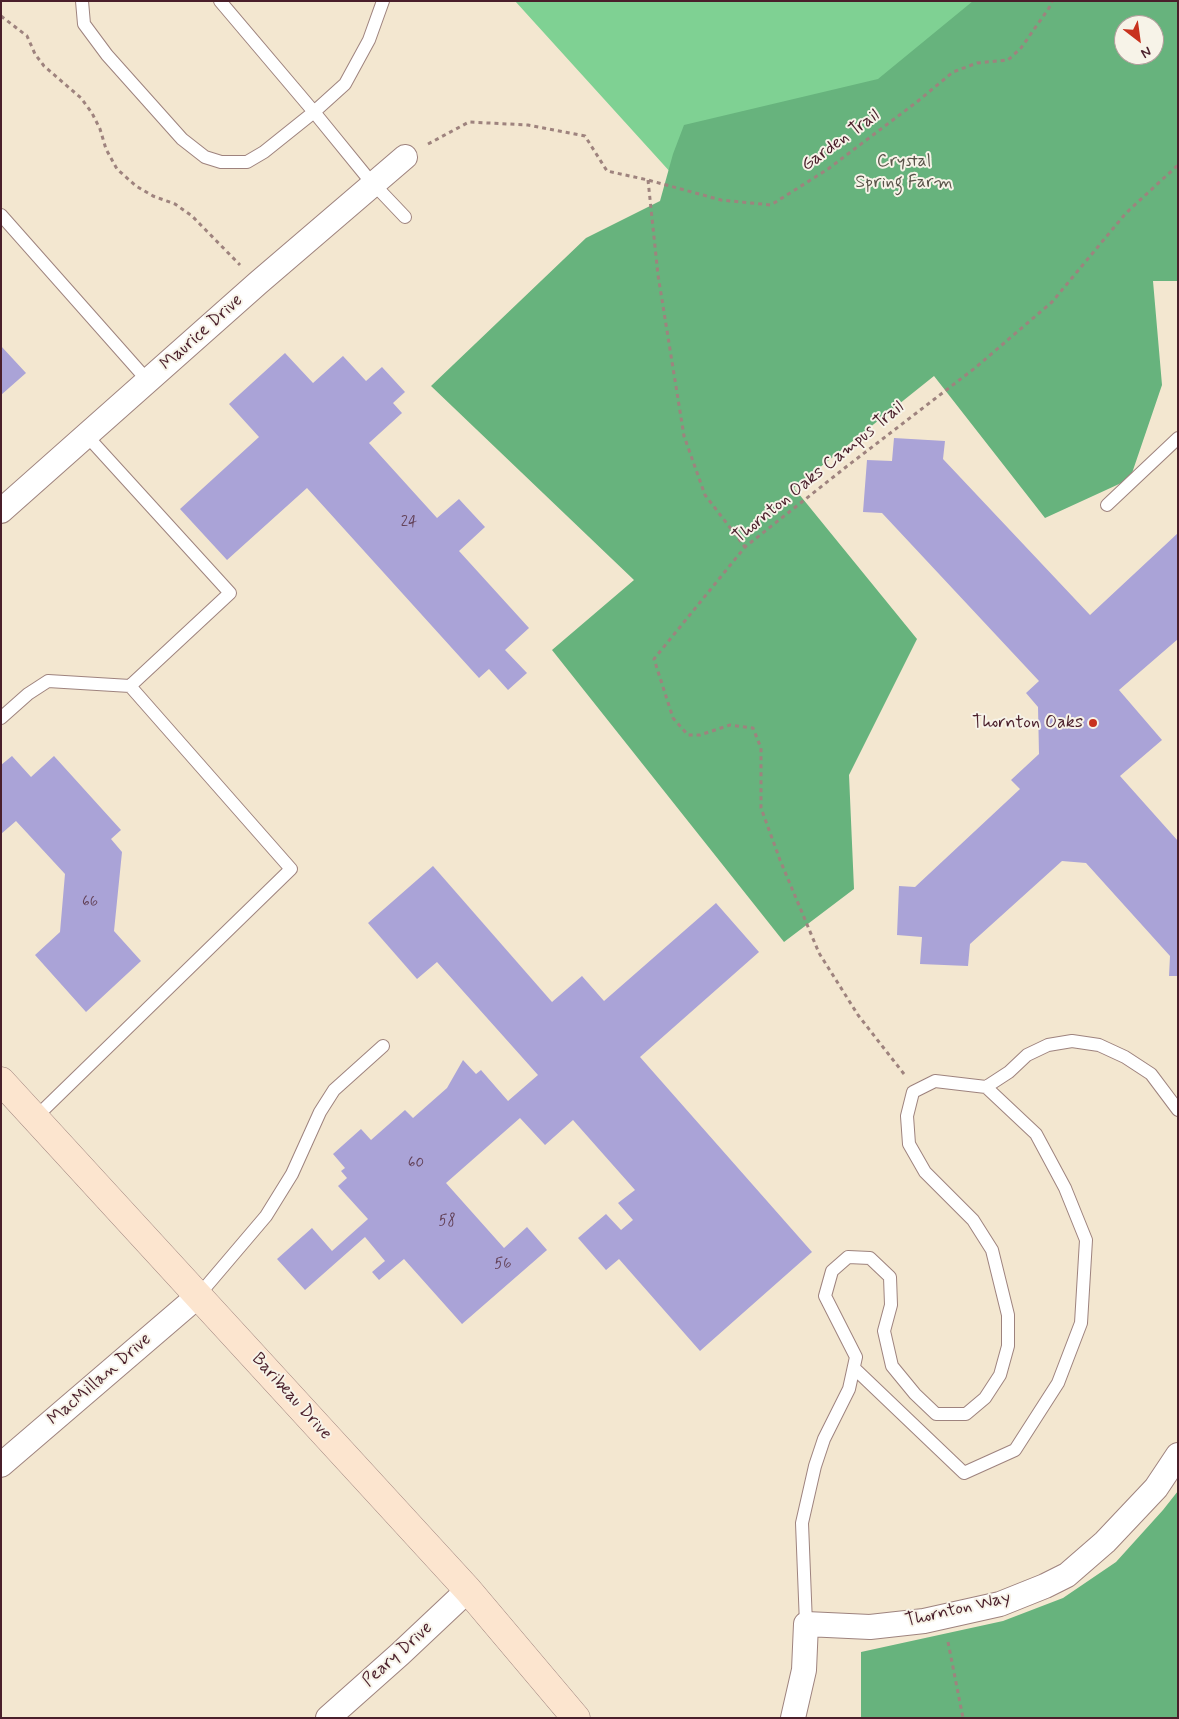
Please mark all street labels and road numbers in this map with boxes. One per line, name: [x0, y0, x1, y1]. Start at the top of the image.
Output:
street label: Garden Trail: [798, 105, 884, 177]
street label: Maurice Drive: [156, 290, 248, 376]
street label: Thornton Oaks Campus Trail: [729, 397, 909, 549]
street label: MacMillan Drive: [44, 1329, 156, 1431]
street label: Baribeau Drive: [246, 1349, 336, 1445]
street label: Thornton Way: [903, 1587, 1013, 1633]
street label: Peary Drive: [358, 1618, 438, 1692]

